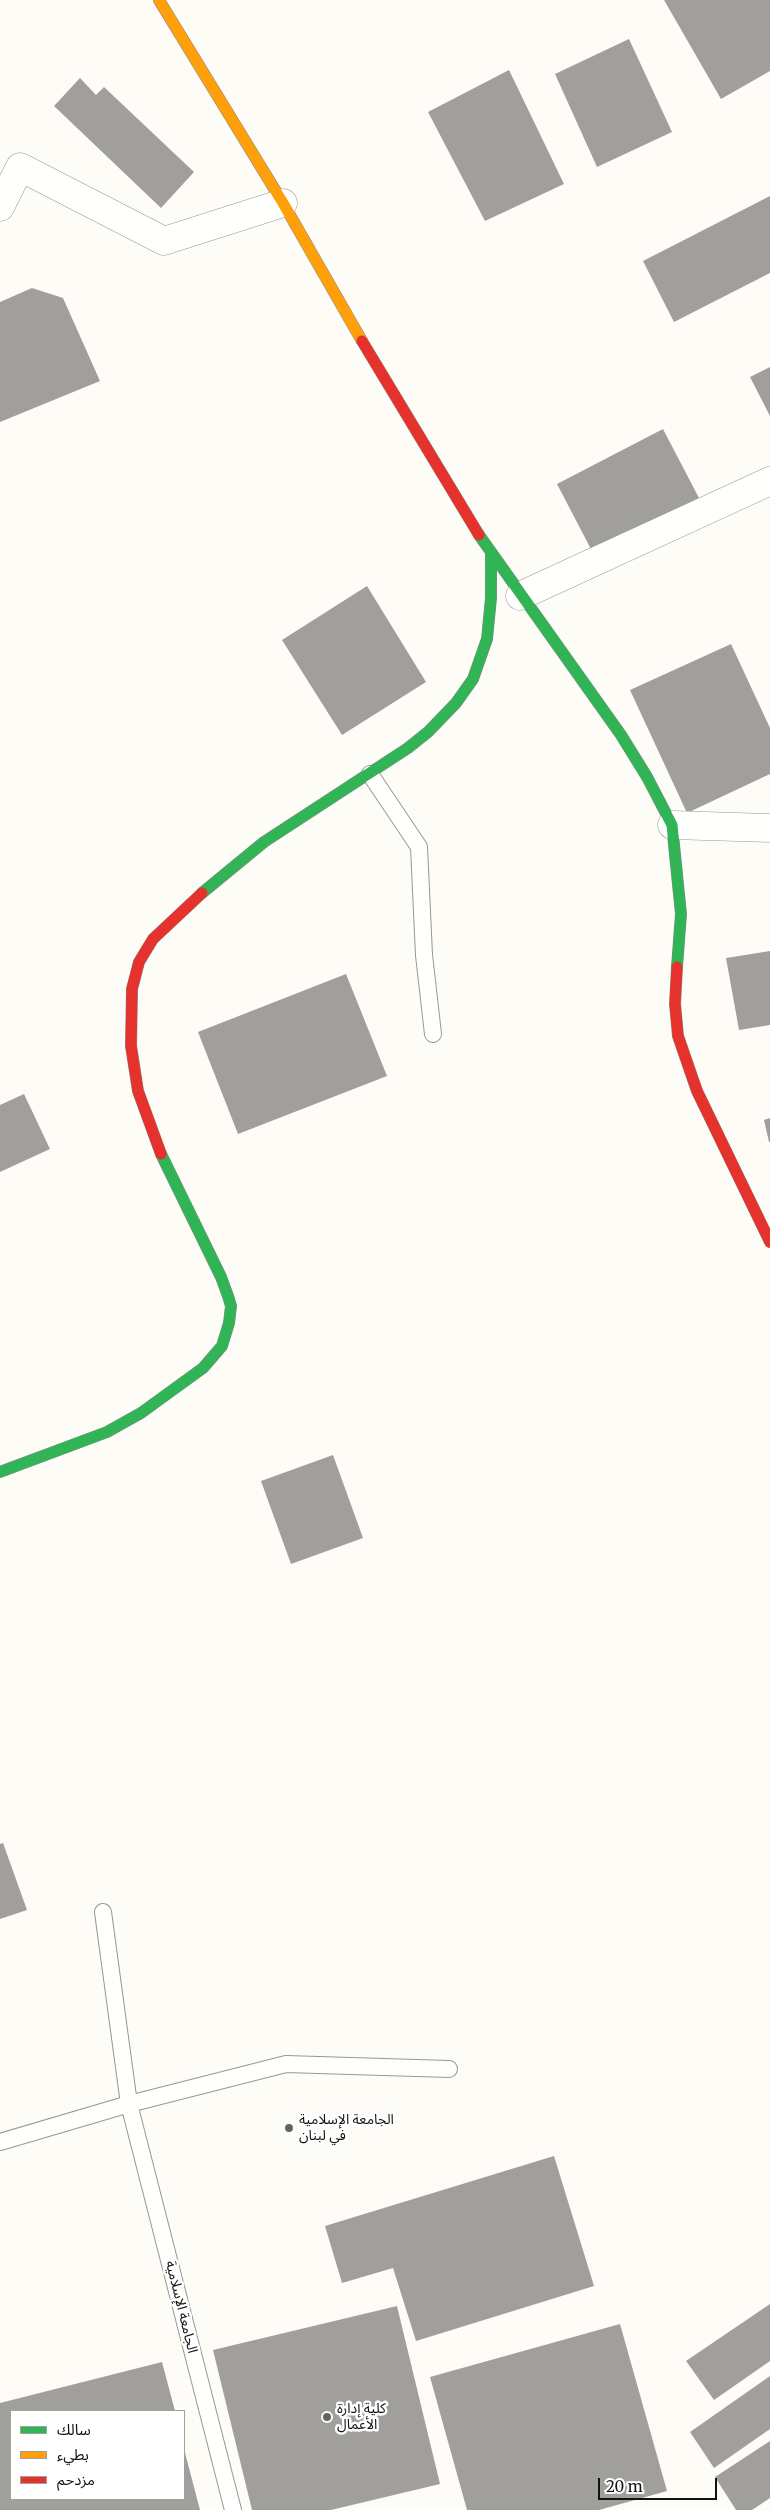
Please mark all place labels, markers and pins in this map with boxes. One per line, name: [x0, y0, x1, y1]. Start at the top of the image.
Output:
place label: الجامعة الإسلامية في لبنان: [299, 2112, 394, 2144]
marker: الجامعة الإسلامية في لبنان: [283, 2122, 295, 2134]
place label: كلية إدارة الأعمال: [337, 2401, 386, 2434]
marker: كلية إدارة الأعمال: [321, 2411, 333, 2423]

